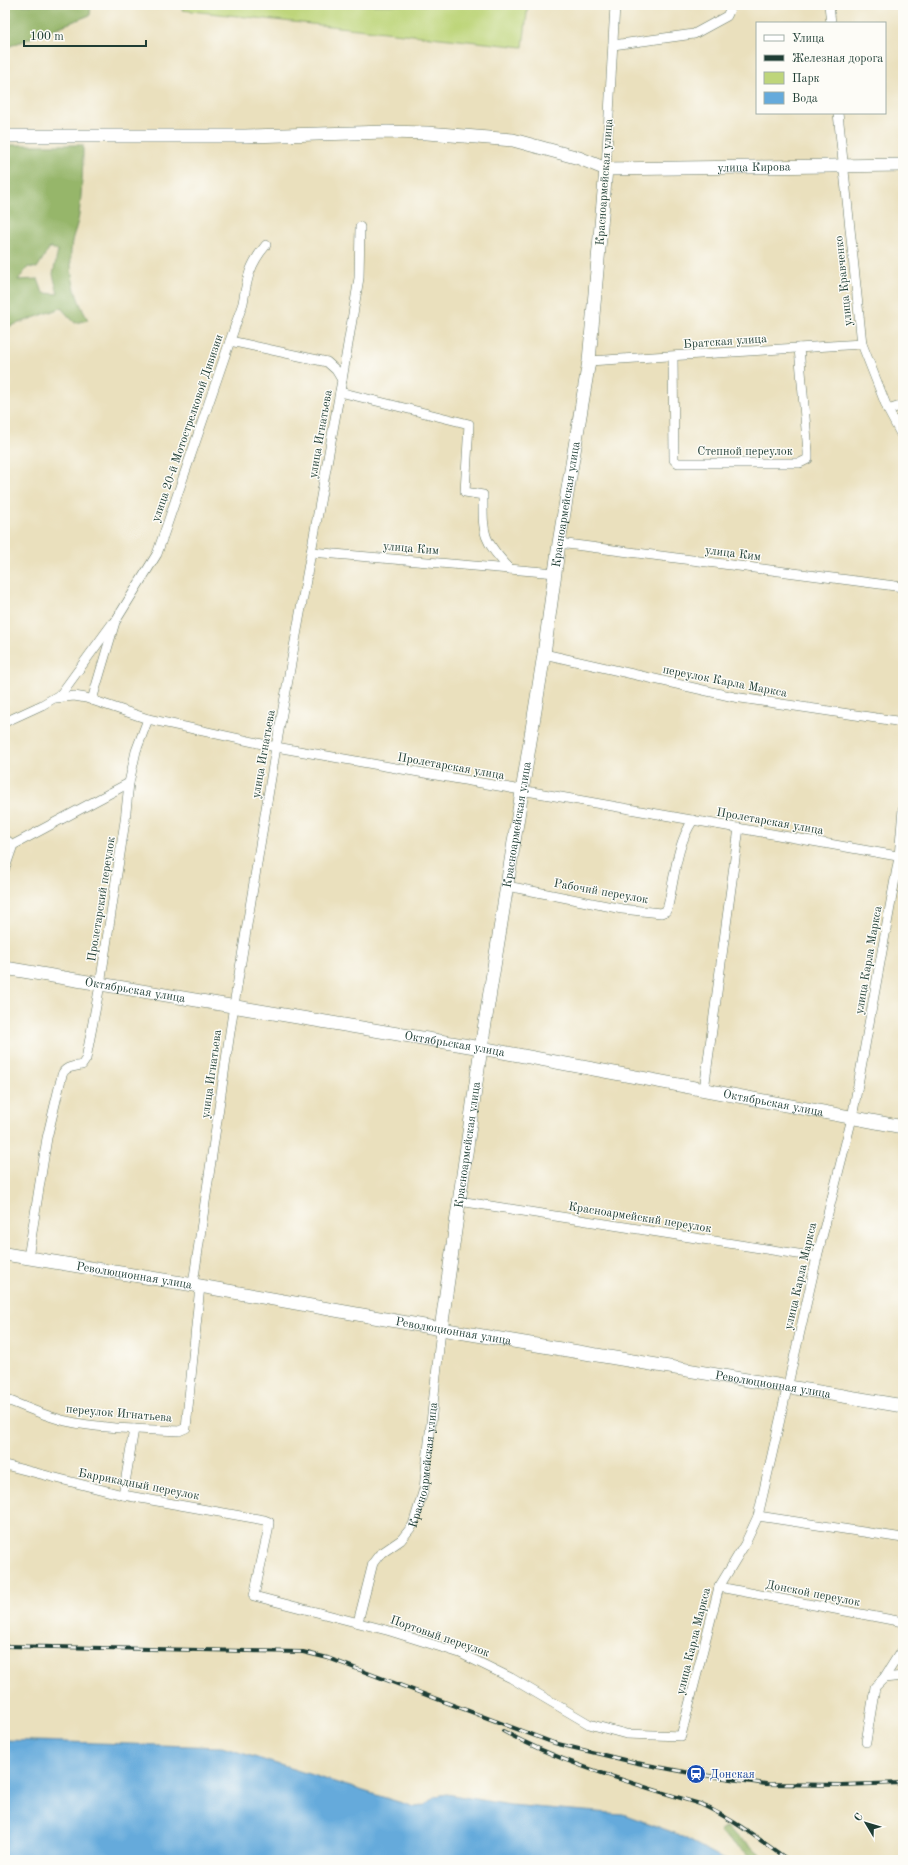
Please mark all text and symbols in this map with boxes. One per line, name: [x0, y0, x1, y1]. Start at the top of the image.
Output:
scale bar: [24, 22, 146, 48]
legend: [756, 22, 886, 114]
text: 100 m: [30, 31, 64, 43]
text: Улица: [792, 33, 825, 45]
text: Железная дорога: [792, 53, 883, 65]
text: Парк: [792, 73, 820, 85]
text: Вода: [792, 93, 818, 105]
street label: Красноармейская улица: [595, 118, 615, 246]
street label: улица Кирова: [717, 162, 791, 174]
street label: улица Кравченко: [833, 235, 855, 327]
street label: улица 20-й Мотострелковой Дивизии: [150, 333, 226, 524]
street label: Братская улица: [683, 333, 767, 351]
street label: улица Игнатьева: [307, 389, 335, 479]
street label: Красноармейская улица: [551, 441, 583, 568]
street label: Степной переулок: [697, 446, 793, 458]
street label: улица Ким: [382, 541, 439, 557]
street label: улица Ким: [704, 545, 762, 563]
street label: переулок Карла Маркса: [662, 664, 788, 700]
street label: улица Игнатьева: [250, 709, 278, 799]
street label: Пролетарская улица: [396, 752, 505, 782]
street label: Красноармейская улица: [502, 761, 534, 889]
street label: Пролетарская улица: [715, 807, 824, 837]
street label: Пролетарский переулок: [86, 836, 118, 962]
street label: Рабочий переулок: [553, 878, 649, 906]
street label: улица Карла Маркса: [854, 905, 884, 1015]
street label: Октябрьская улица: [84, 977, 186, 1005]
street label: улица Игнатьева: [200, 1029, 224, 1119]
street label: Октябрьская улица: [403, 1030, 506, 1059]
street label: Красноармейская улица: [453, 1081, 483, 1209]
street label: Октябрьская улица: [722, 1088, 824, 1119]
street label: Красноармейский переулок: [567, 1201, 712, 1235]
street label: улица Карла Маркса: [783, 1221, 819, 1331]
street label: Революционная улица: [75, 1261, 193, 1292]
street label: Революционная улица: [394, 1316, 512, 1348]
street label: Революционная улица: [714, 1370, 832, 1401]
street label: Красноармейская улица: [408, 1402, 440, 1529]
street label: переулок Игнатьева: [65, 1403, 172, 1425]
street label: Баррикадный переулок: [77, 1467, 200, 1503]
street label: Донской переулок: [765, 1579, 861, 1609]
street label: улица Карла Маркса: [675, 1587, 713, 1696]
street label: Портовый переулок: [388, 1614, 491, 1660]
station icon: Донская: [685, 1763, 707, 1785]
place label: Донская: [710, 1769, 755, 1781]
north arrow: [846, 1803, 886, 1843]
text: С: [853, 1812, 866, 1824]

